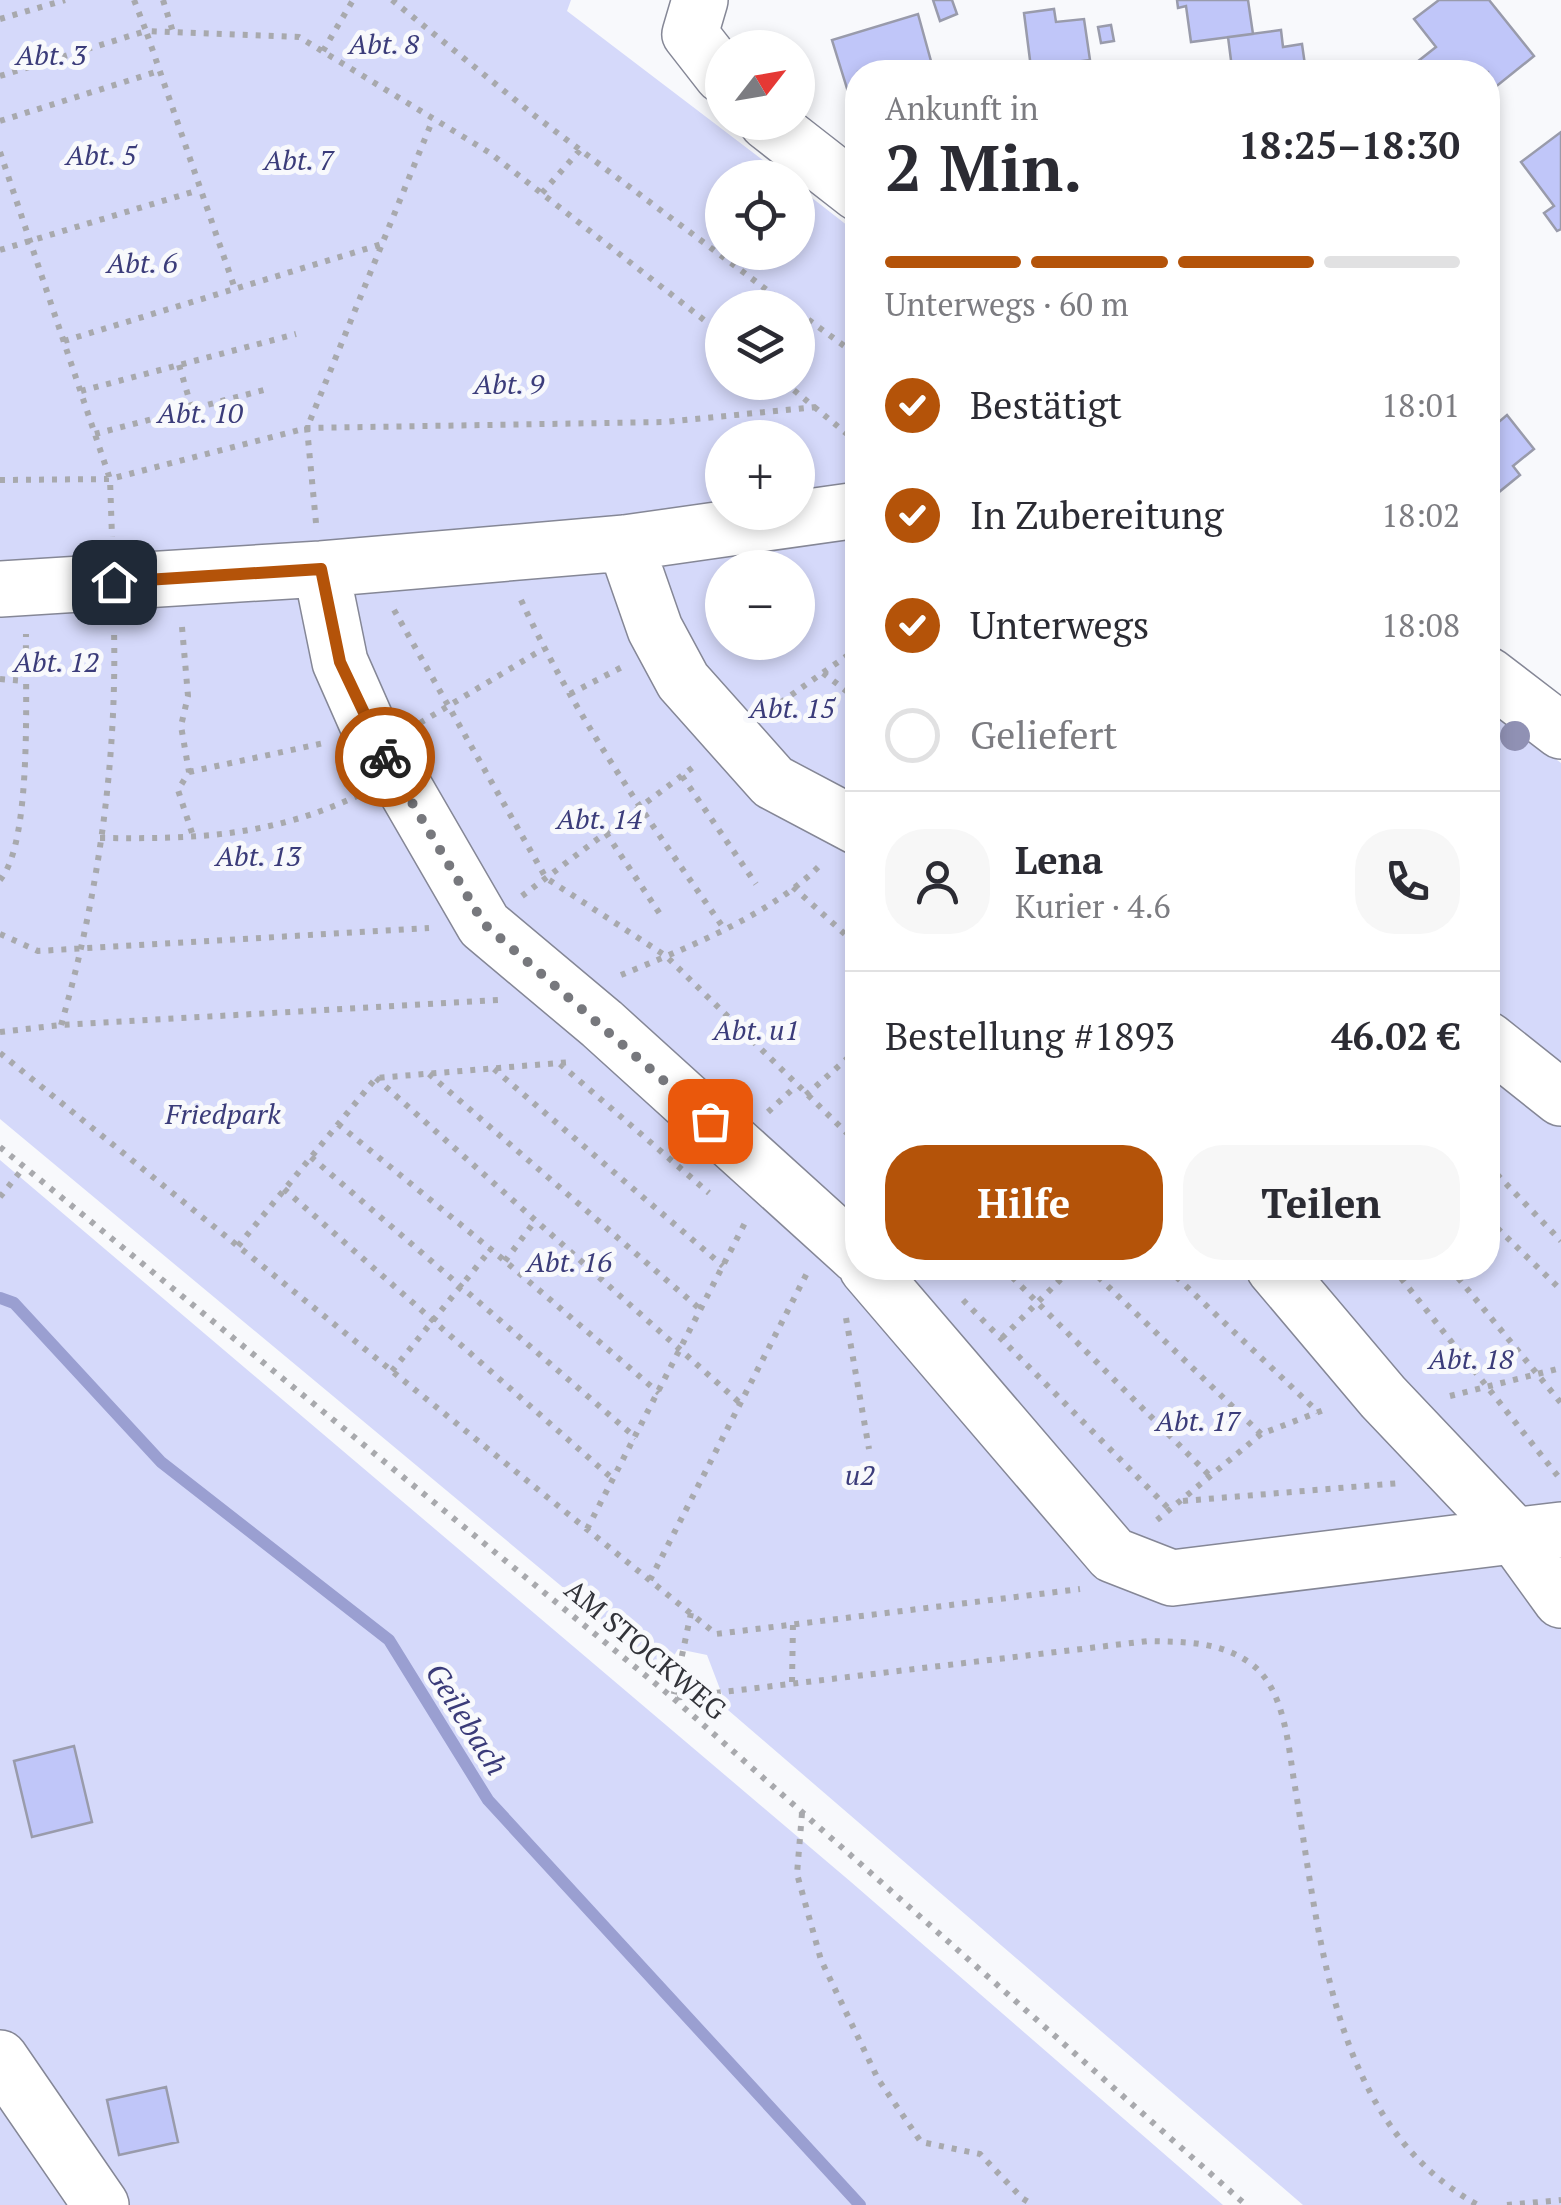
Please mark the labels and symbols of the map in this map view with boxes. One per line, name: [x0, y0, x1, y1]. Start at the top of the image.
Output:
park label: Abt. 8: [347, 25, 420, 62]
north arrow: [705, 30, 815, 140]
park label: Abt. 3: [14, 36, 88, 73]
park label: Abt. 5: [64, 136, 138, 173]
park label: Abt. 7: [262, 141, 335, 178]
park label: Abt. 6: [105, 244, 178, 281]
park label: Abt. 9: [472, 365, 545, 402]
park label: Abt. 10: [155, 394, 243, 431]
pin: [72, 540, 157, 625]
park label: Abt. 12: [11, 643, 99, 680]
park label: Abt. 15: [747, 689, 836, 726]
courier: [335, 707, 435, 807]
park label: Abt. 14: [554, 800, 642, 837]
park label: Abt. 13: [213, 837, 302, 874]
park label: Abt. u1: [711, 1011, 799, 1048]
pin: [668, 1079, 753, 1164]
park label: Friedpark: [164, 1095, 281, 1132]
park label: Abt. 16: [524, 1243, 612, 1280]
park label: Abt. 18: [1426, 1340, 1514, 1377]
park label: Abt. 17: [1153, 1402, 1241, 1439]
park label: u2: [845, 1456, 875, 1493]
street label: AM STOCKWEG: [557, 1570, 735, 1728]
water label: Geilebach: [417, 1655, 517, 1783]

